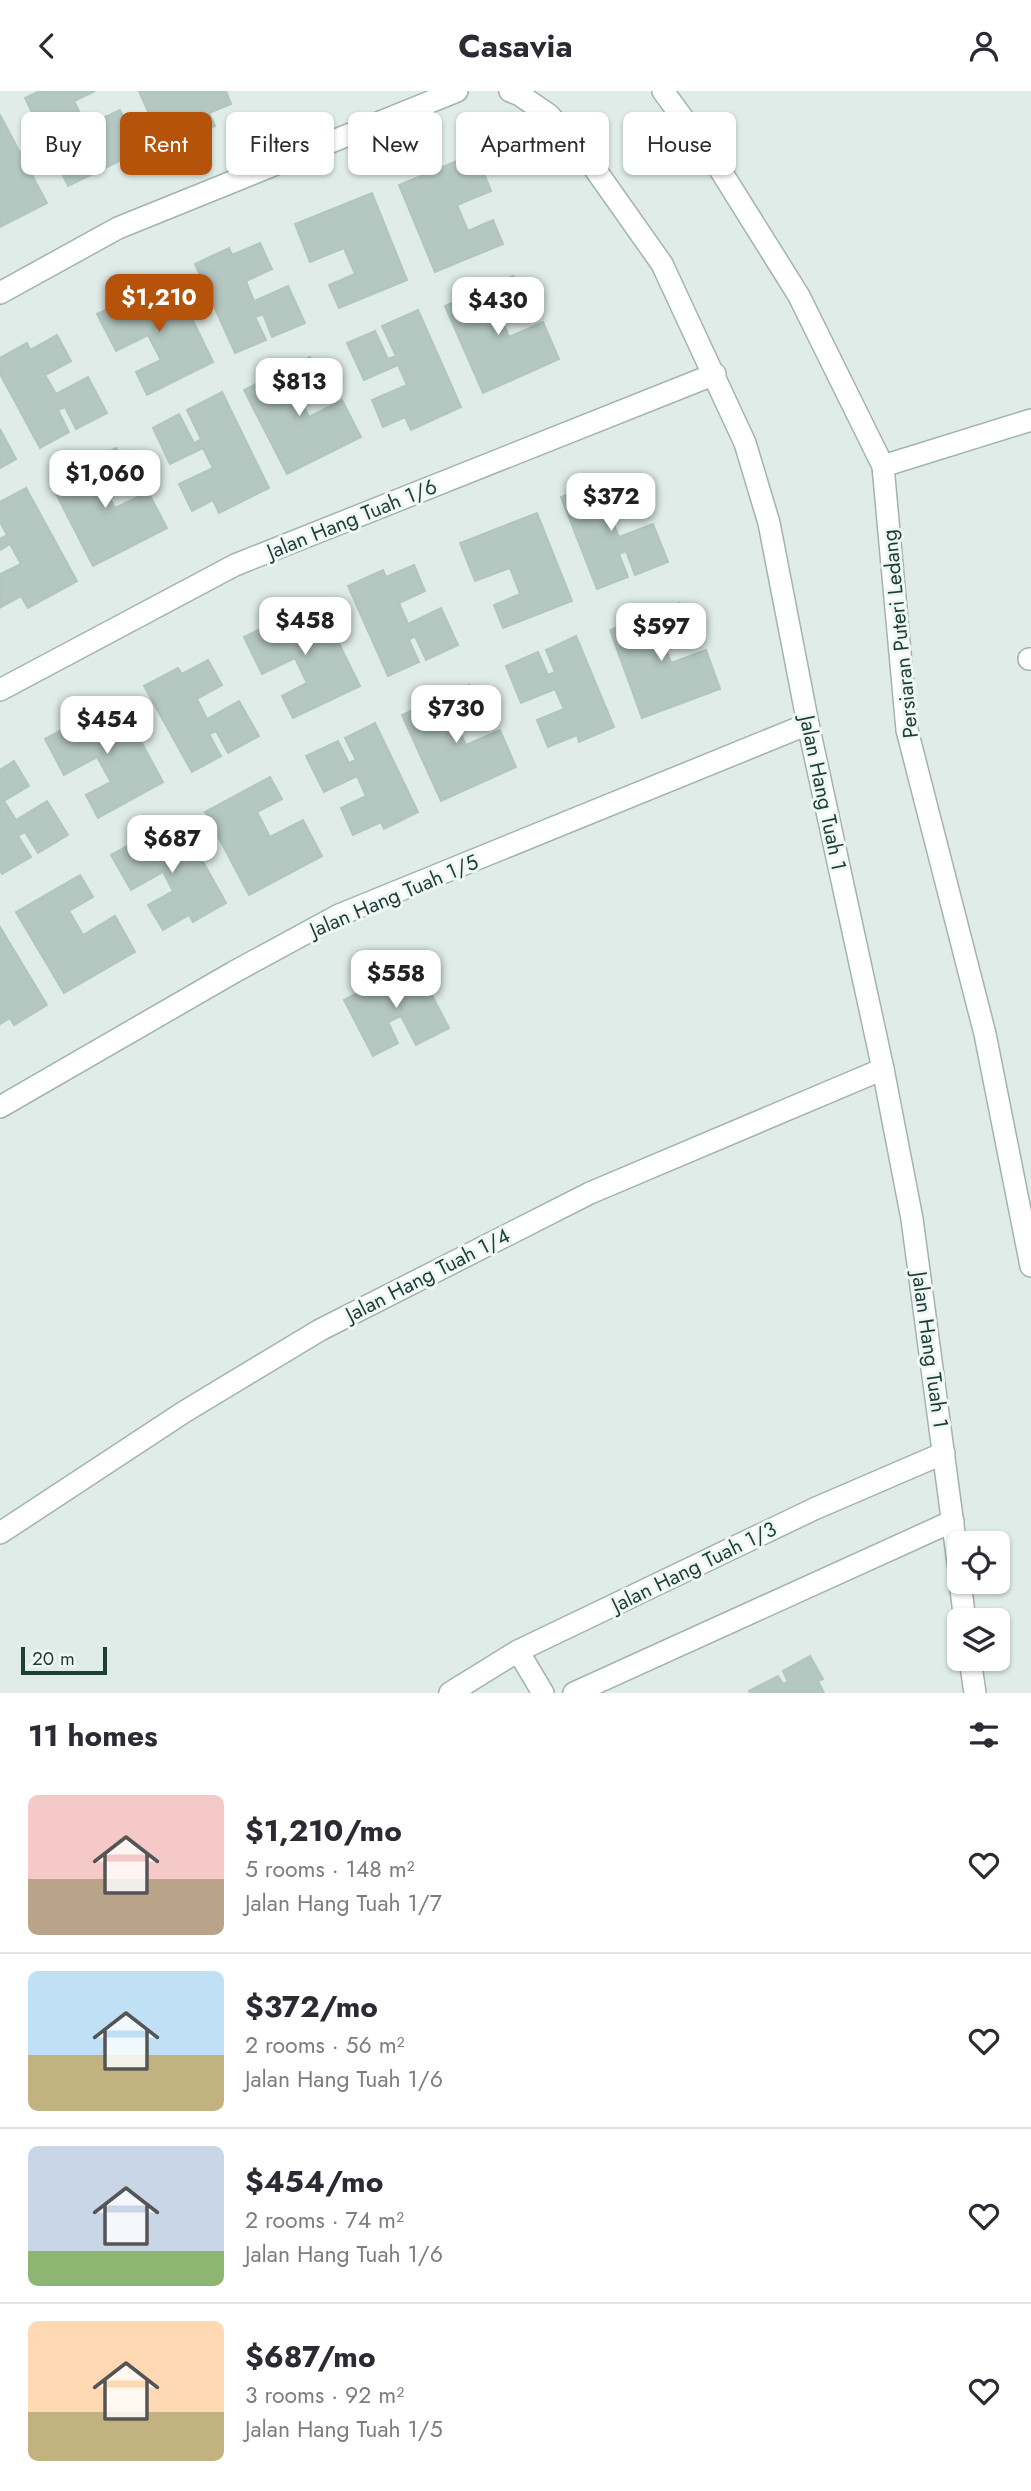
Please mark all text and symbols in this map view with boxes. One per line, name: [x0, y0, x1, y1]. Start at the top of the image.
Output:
text: Casavia: [458, 23, 573, 69]
icon: back: [28, 27, 66, 65]
icon: person: [965, 27, 1003, 65]
chip: Buy: [21, 112, 106, 175]
chip: Rent: [120, 112, 212, 175]
chip: Filters: [226, 112, 334, 175]
chip: New: [348, 112, 442, 175]
chip: Apartment: [456, 112, 609, 175]
chip: House: [623, 112, 736, 175]
pin: $1,210: [102, 275, 216, 334]
pin: $430: [457, 278, 539, 337]
text: $1,210: [121, 280, 197, 314]
text: $430: [468, 283, 528, 317]
pin: $813: [258, 359, 340, 418]
text: $813: [272, 364, 326, 398]
pin: $1,060: [48, 451, 162, 510]
text: $1,060: [65, 456, 145, 490]
street label: Jalan Hang Tuah 1/6: [260, 471, 441, 568]
pin: $372: [570, 473, 652, 533]
text: $372: [582, 479, 640, 513]
street label: Persiaran Puteri Ledang: [874, 528, 926, 740]
pin: $458: [264, 597, 346, 657]
text: $458: [275, 603, 335, 637]
pin: $597: [620, 603, 702, 663]
text: $597: [632, 609, 690, 643]
pin: $730: [415, 685, 497, 745]
text: $730: [427, 691, 485, 725]
pin: $454: [66, 697, 148, 756]
text: $454: [76, 702, 138, 736]
street label: Jalan Hang Tuah 1: [791, 710, 854, 873]
pin: $687: [131, 815, 213, 875]
text: $687: [143, 821, 201, 855]
street label: Jalan Hang Tuah 1/5: [302, 847, 483, 946]
pin: $558: [355, 951, 437, 1010]
text: $558: [367, 956, 425, 990]
street label: Jalan Hang Tuah 1/4: [338, 1221, 515, 1331]
street label: Jalan Hang Tuah 1: [904, 1267, 956, 1430]
street label: Jalan Hang Tuah 1/3: [604, 1514, 782, 1621]
map controls: [947, 1531, 1010, 1671]
button: locate: [947, 1531, 1010, 1594]
button: layers: [947, 1608, 1010, 1671]
scale bar: [21, 1644, 107, 1676]
text: 20 m: [32, 1645, 75, 1672]
text: 11 homes: [28, 1714, 158, 1757]
icon: filters: [965, 1716, 1003, 1754]
text: $1,210/mo: [245, 1809, 402, 1852]
icon: home: [84, 1823, 168, 1907]
icon: heart: [965, 1846, 1003, 1884]
text: 5 rooms · 148 m²: [245, 1852, 415, 1886]
text: Jalan Hang Tuah 1/7: [245, 1886, 442, 1920]
text: $372/mo: [245, 1985, 378, 2028]
icon: home: [84, 1999, 168, 2083]
icon: heart: [965, 2022, 1003, 2060]
text: 2 rooms · 56 m²: [245, 2028, 405, 2062]
text: Jalan Hang Tuah 1/6: [245, 2062, 443, 2096]
text: $454/mo: [245, 2160, 383, 2203]
icon: home: [84, 2174, 168, 2258]
icon: heart: [965, 2197, 1003, 2235]
text: 2 rooms · 74 m²: [245, 2203, 404, 2237]
text: Jalan Hang Tuah 1/6: [245, 2237, 443, 2271]
text: $687/mo: [245, 2335, 376, 2378]
icon: home: [84, 2349, 168, 2433]
icon: heart: [965, 2372, 1003, 2410]
text: 3 rooms · 92 m²: [245, 2378, 404, 2412]
text: Jalan Hang Tuah 1/5: [245, 2412, 443, 2446]

